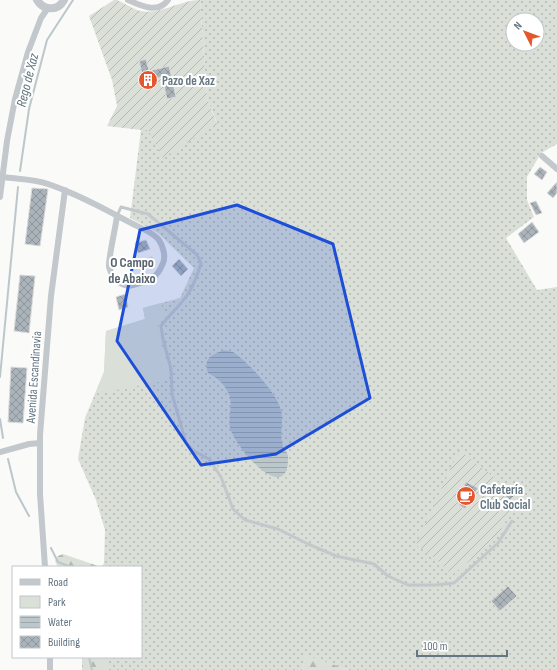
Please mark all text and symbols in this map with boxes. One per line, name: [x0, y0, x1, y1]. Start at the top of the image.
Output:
north arrow: [505, 12, 545, 52]
text: N: [511, 19, 525, 32]
water label: Rego de Xaz: [13, 51, 43, 109]
building icon: Pazo de Xaz: [137, 69, 159, 91]
place label: Pazo de Xaz: [162, 73, 215, 89]
district label: O Campo de Abaixo: [108, 254, 156, 287]
street label: Avenida Escandinavia: [23, 330, 45, 425]
place label: Cafetería Club Social: [480, 482, 531, 513]
cafe icon: Cafetería Club Social: [455, 485, 477, 507]
legend: [12, 566, 142, 658]
text: Road: [48, 575, 68, 590]
text: Park: [48, 595, 66, 610]
text: Water: [48, 615, 72, 630]
scale bar: [417, 632, 507, 658]
text: Building: [48, 635, 80, 650]
text: 100 m: [423, 639, 448, 654]

